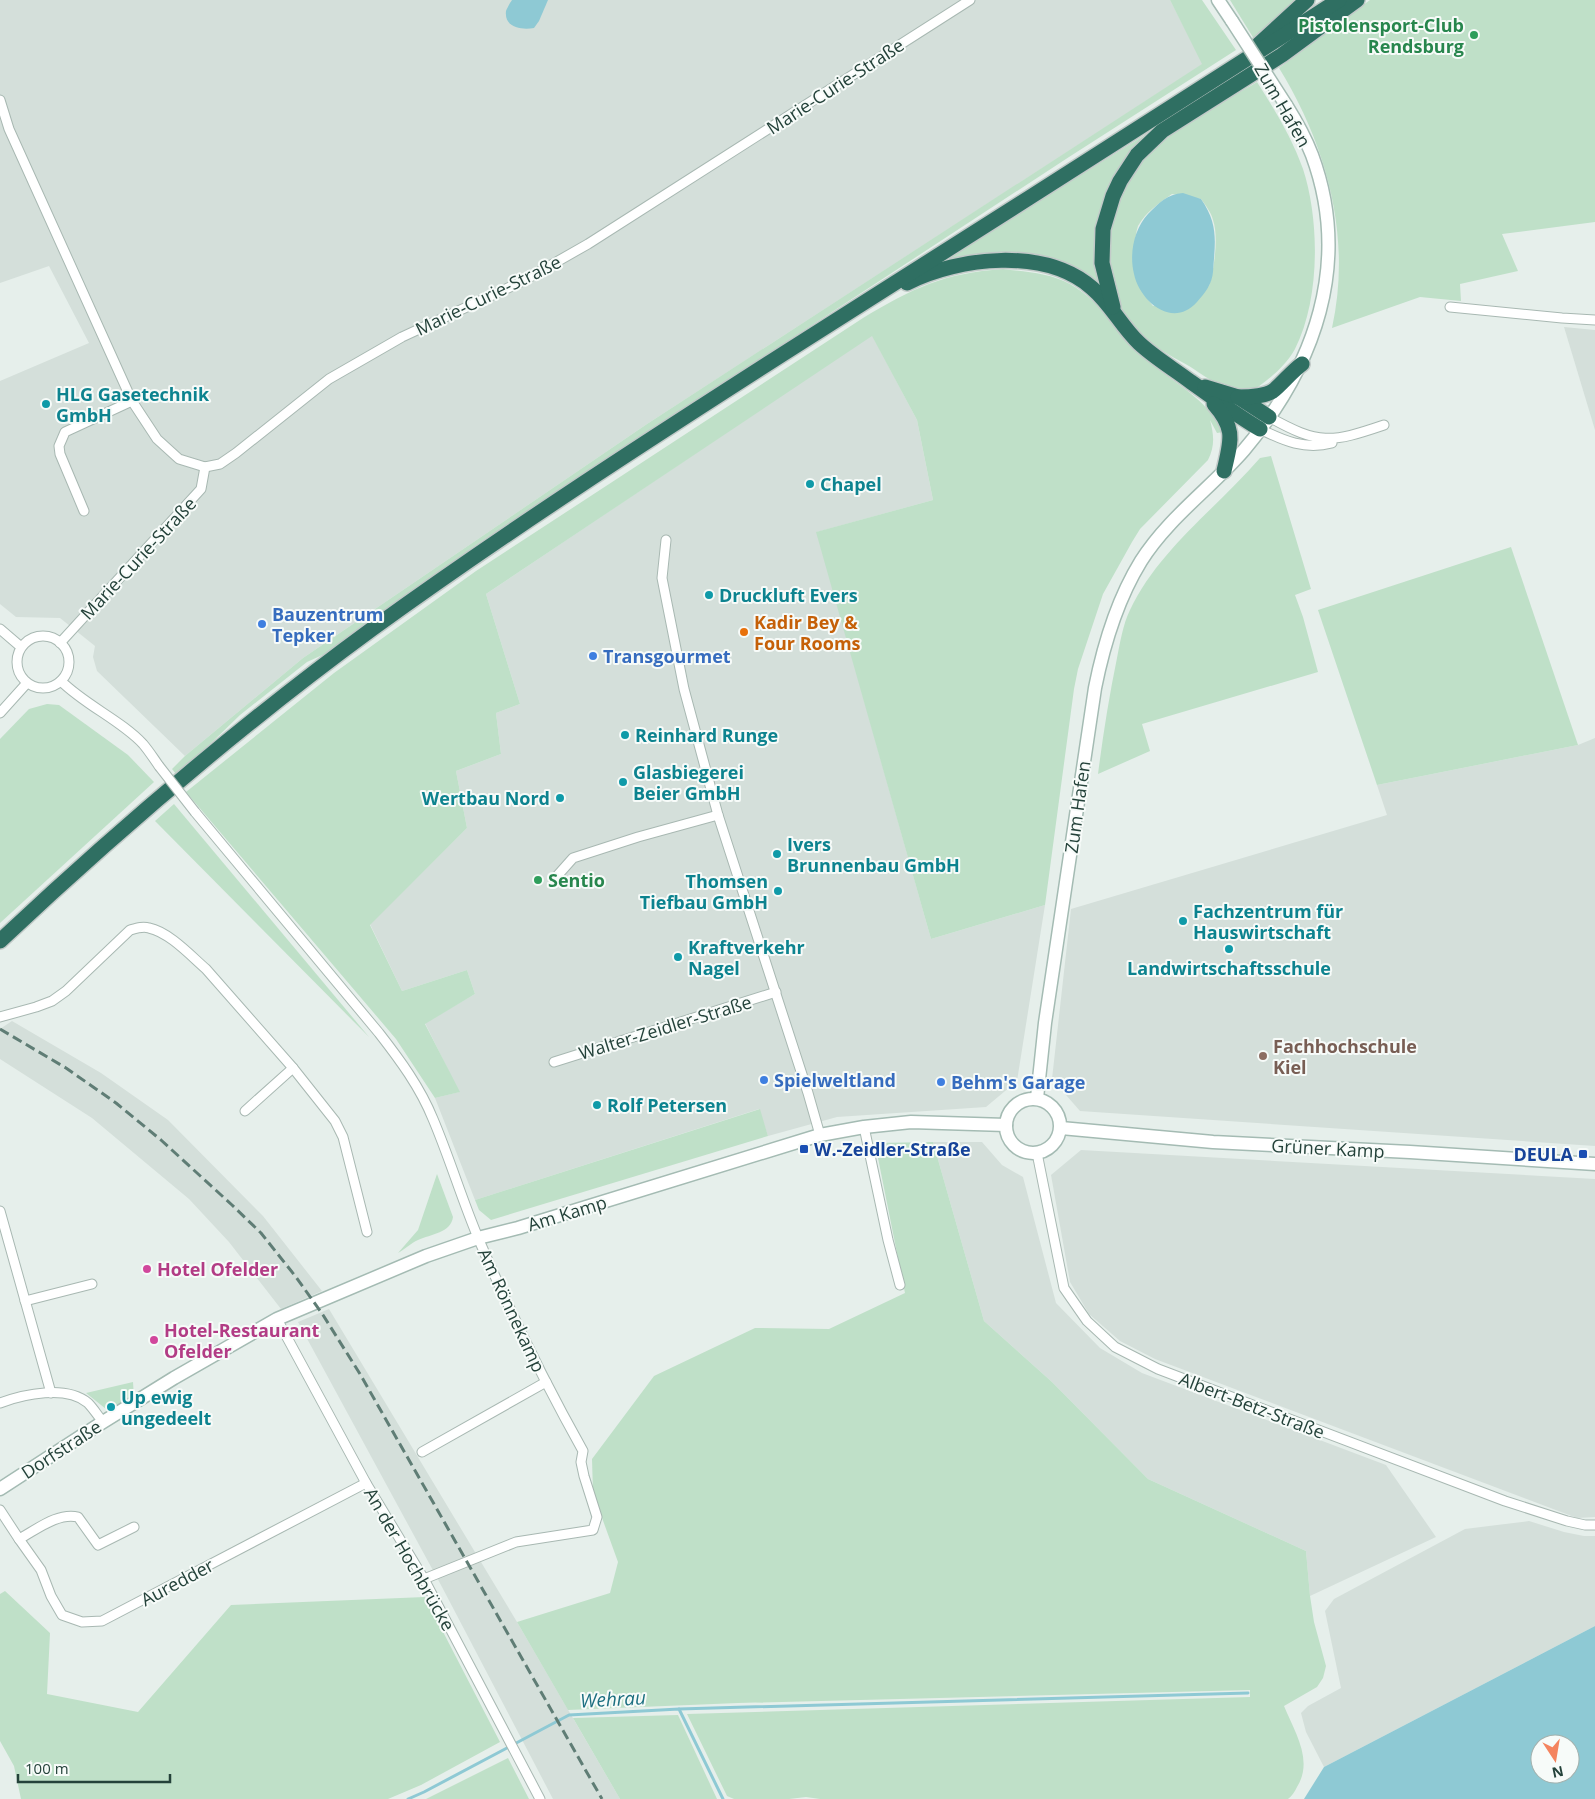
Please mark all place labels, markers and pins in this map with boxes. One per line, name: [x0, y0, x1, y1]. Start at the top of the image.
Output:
place label: Pistolensport-Club Rendsburg: [1298, 13, 1464, 58]
marker: Pistolensport-Club Rendsburg: [1468, 29, 1480, 41]
place label: HLG Gasetechnik GmbH: [56, 382, 210, 427]
marker: HLG Gasetechnik GmbH: [40, 398, 52, 410]
place label: Chapel: [820, 472, 882, 496]
marker: Chapel: [804, 478, 816, 490]
place label: Druckluft Evers: [719, 583, 858, 607]
marker: Druckluft Evers: [703, 589, 715, 601]
place label: Bauzentrum Tepker: [272, 602, 384, 647]
place label: Kadir Bey & Four Rooms: [754, 610, 861, 655]
marker: Bauzentrum Tepker: [256, 618, 268, 630]
marker: Kadir Bey & Four Rooms: [738, 626, 750, 638]
place label: Transgourmet: [603, 644, 731, 668]
marker: Transgourmet: [587, 650, 599, 662]
place label: Reinhard Runge: [635, 723, 778, 747]
marker: Reinhard Runge: [619, 729, 631, 741]
place label: Glasbiegerei Beier GmbH: [633, 760, 744, 805]
marker: Glasbiegerei Beier GmbH: [617, 776, 629, 788]
place label: Wertbau Nord: [422, 786, 550, 810]
marker: Wertbau Nord: [554, 792, 566, 804]
place label: Ivers Brunnenbau GmbH: [787, 832, 960, 877]
marker: Ivers Brunnenbau GmbH: [771, 848, 783, 860]
place label: Sentio: [548, 868, 605, 892]
place label: Thomsen Tiefbau GmbH: [640, 869, 768, 914]
marker: Sentio: [532, 874, 544, 886]
marker: Thomsen Tiefbau GmbH: [772, 885, 784, 897]
place label: Fachzentrum für Hauswirtschaft: [1193, 899, 1343, 944]
marker: Fachzentrum für Hauswirtschaft: [1177, 915, 1189, 927]
place label: Kraftverkehr Nagel: [688, 935, 805, 980]
marker: Landwirtschaftsschule: [1223, 943, 1235, 955]
marker: Kraftverkehr Nagel: [672, 951, 684, 963]
place label: Landwirtschaftsschule: [1127, 956, 1331, 980]
place label: Fachhochschule Kiel: [1273, 1034, 1417, 1079]
marker: Fachhochschule Kiel: [1257, 1050, 1269, 1062]
place label: Spielweltland: [774, 1068, 896, 1092]
place label: Behm's Garage: [951, 1070, 1085, 1094]
marker: Spielweltland: [758, 1074, 770, 1086]
marker: Behm's Garage: [935, 1076, 947, 1088]
place label: Rolf Petersen: [607, 1093, 727, 1117]
marker: Rolf Petersen: [591, 1099, 603, 1111]
place label: W.-Zeidler-Straße: [814, 1137, 971, 1161]
place label: DEULA: [1513, 1142, 1574, 1166]
marker: W.-Zeidler-Straße: [798, 1143, 810, 1155]
marker: DEULA: [1577, 1148, 1589, 1160]
place label: Hotel Ofelder: [157, 1257, 278, 1281]
marker: Hotel Ofelder: [141, 1263, 153, 1275]
place label: Hotel-Restaurant Ofelder: [164, 1318, 320, 1363]
marker: Hotel-Restaurant Ofelder: [148, 1334, 160, 1346]
place label: Up ewig ungedeelt: [121, 1385, 212, 1430]
marker: Up ewig ungedeelt: [105, 1401, 117, 1413]

